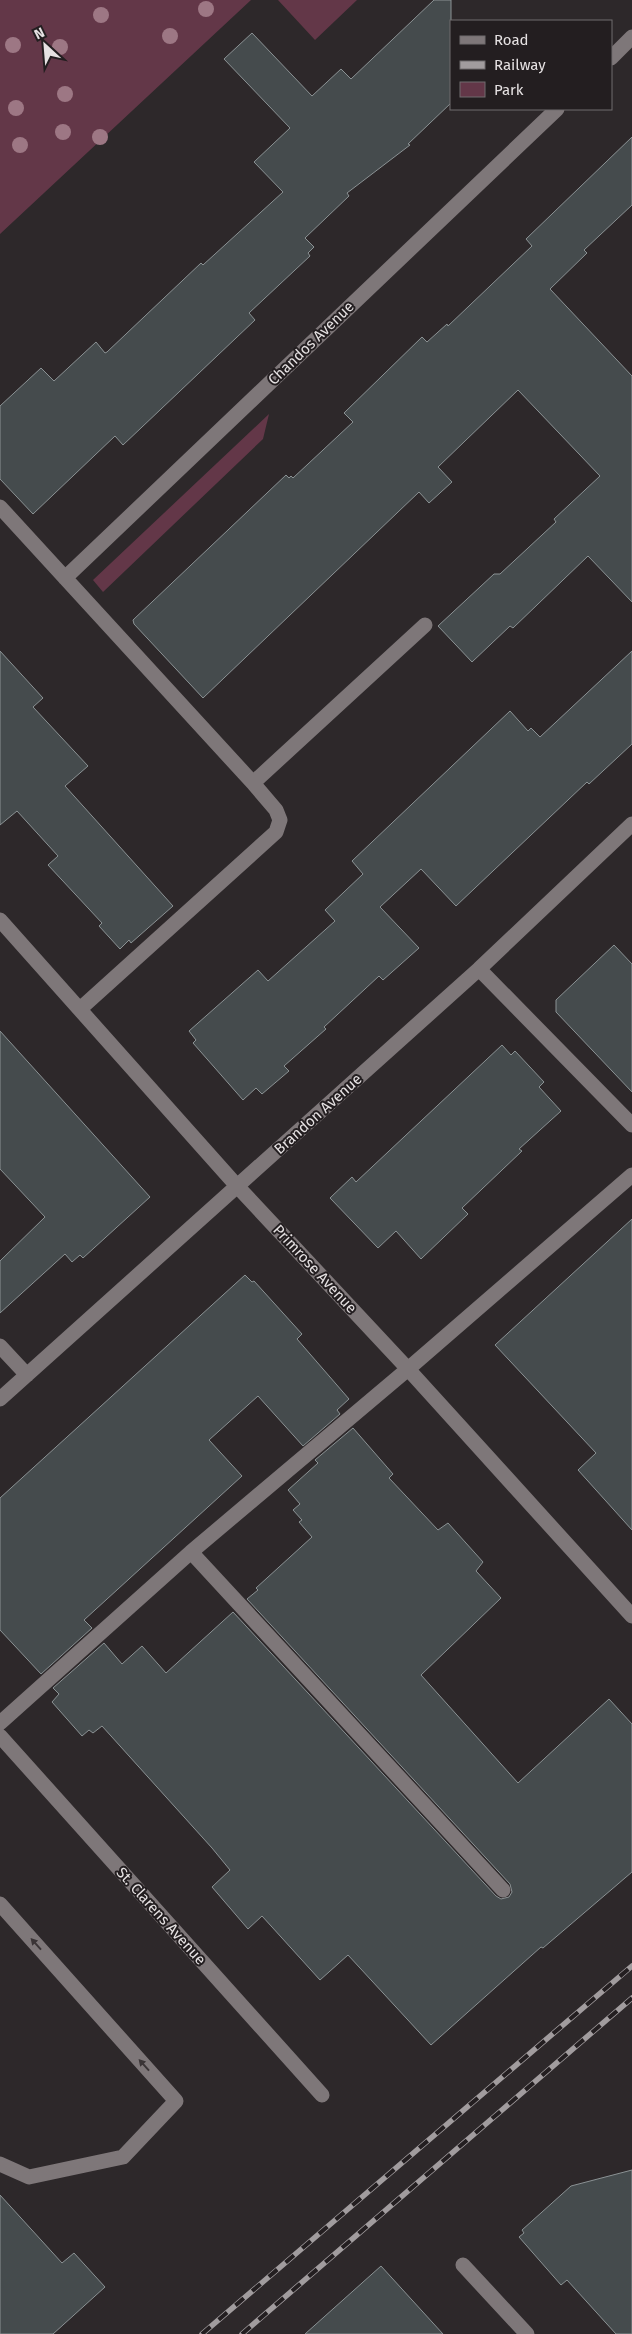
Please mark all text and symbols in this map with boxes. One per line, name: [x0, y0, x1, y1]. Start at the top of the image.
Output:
north arrow: [20, 20, 70, 70]
legend: [450, 20, 612, 110]
text: N: [32, 24, 47, 43]
text: Road: [494, 31, 529, 49]
text: Railway: [494, 56, 546, 74]
text: Park: [494, 81, 524, 99]
street label: Chandos Avenue: [264, 297, 358, 389]
street label: Brandon Avenue: [271, 1070, 365, 1158]
street label: Primrose Avenue: [269, 1221, 361, 1317]
street label: St. Clarens Avenue: [112, 1864, 210, 1968]
one-way arrow: [30, 1937, 41, 1950]
one-way arrow: [138, 2059, 149, 2072]

